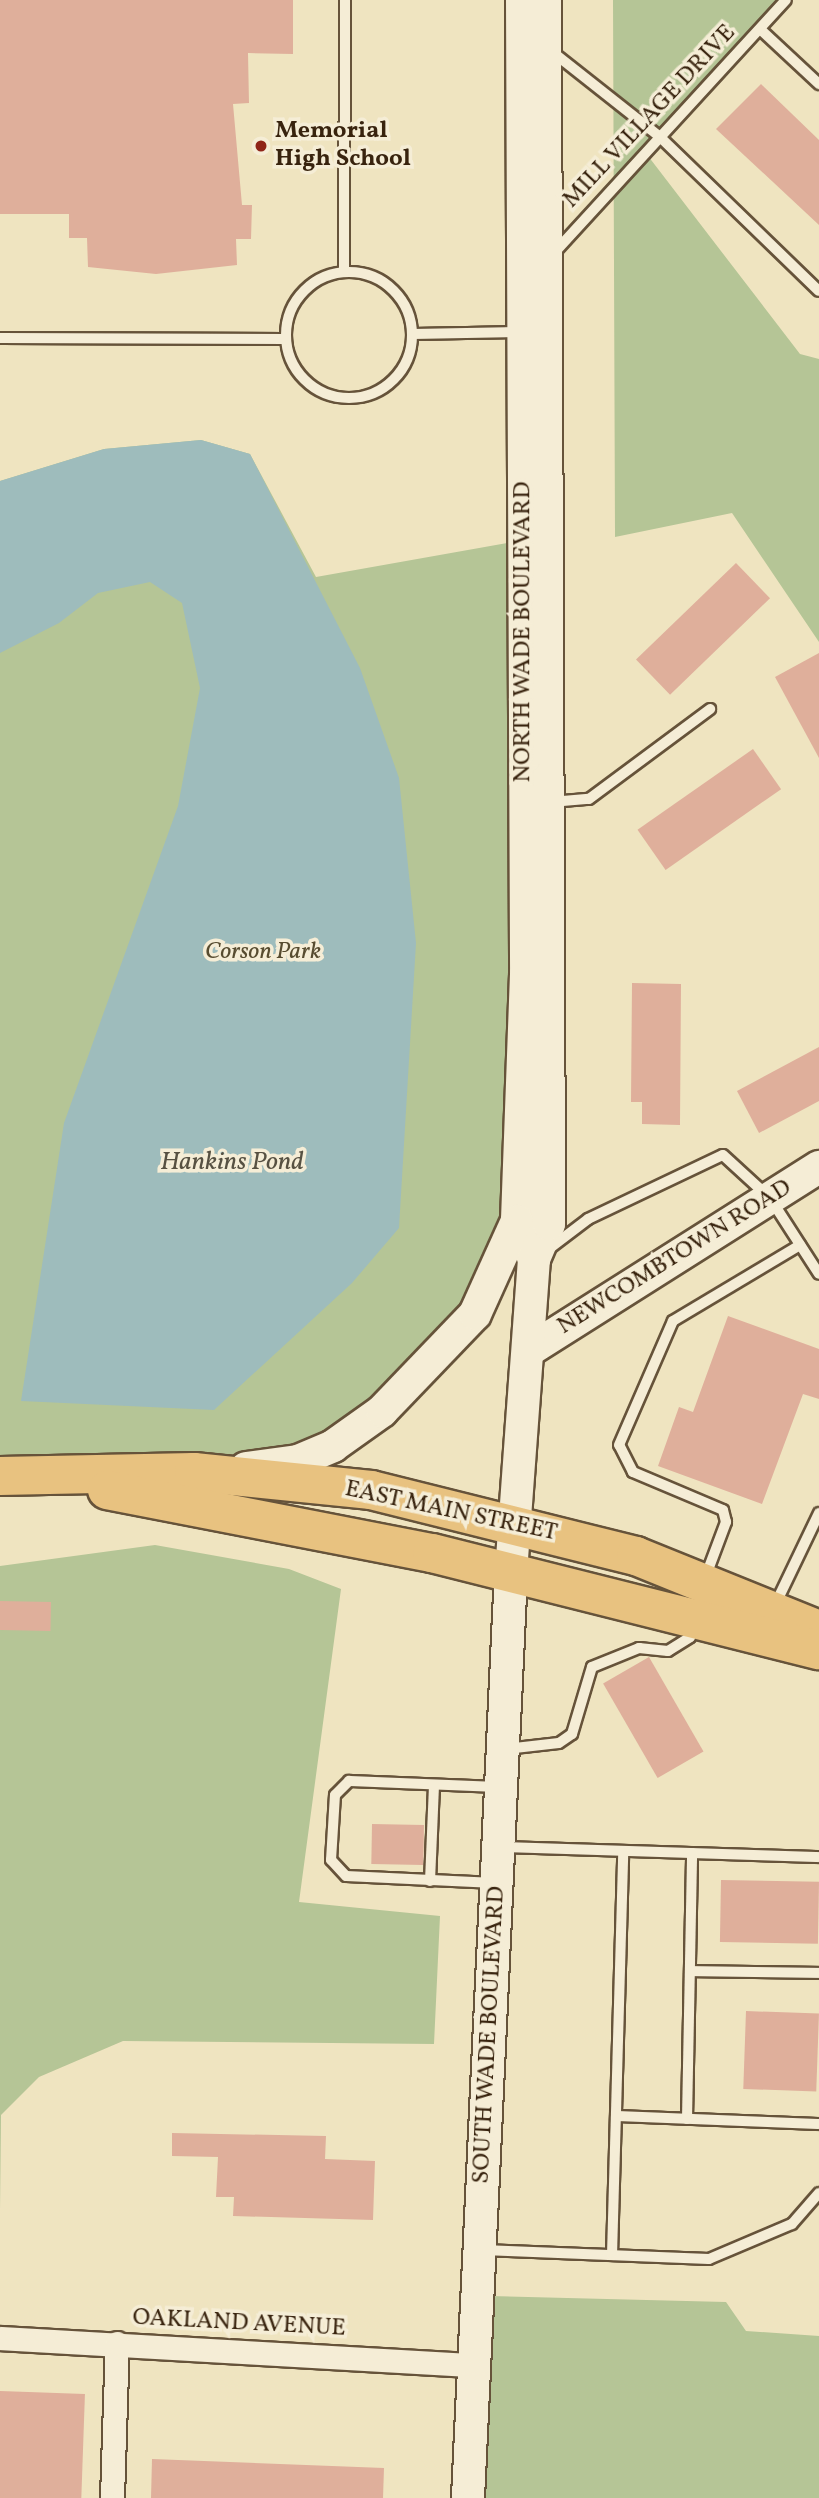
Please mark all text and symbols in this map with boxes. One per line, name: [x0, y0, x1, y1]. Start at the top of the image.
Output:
street label: MILL VILLAGE DRIVE: [557, 19, 743, 215]
place label: Memorial High School: [275, 118, 411, 174]
marker: Memorial High School: [253, 138, 269, 154]
street label: NORTH WADE BOULEVARD: [510, 481, 538, 783]
park label: Corson Park: [205, 939, 321, 967]
water label: Hankins Pond: [160, 1147, 304, 1179]
street label: NEWCOMBTOWN ROAD: [553, 1174, 797, 1342]
street label: EAST MAIN STREET: [342, 1475, 560, 1549]
street label: SOUTH WADE BOULEVARD: [468, 1885, 512, 2185]
street label: OAKLAND AVENUE: [132, 2304, 346, 2344]

